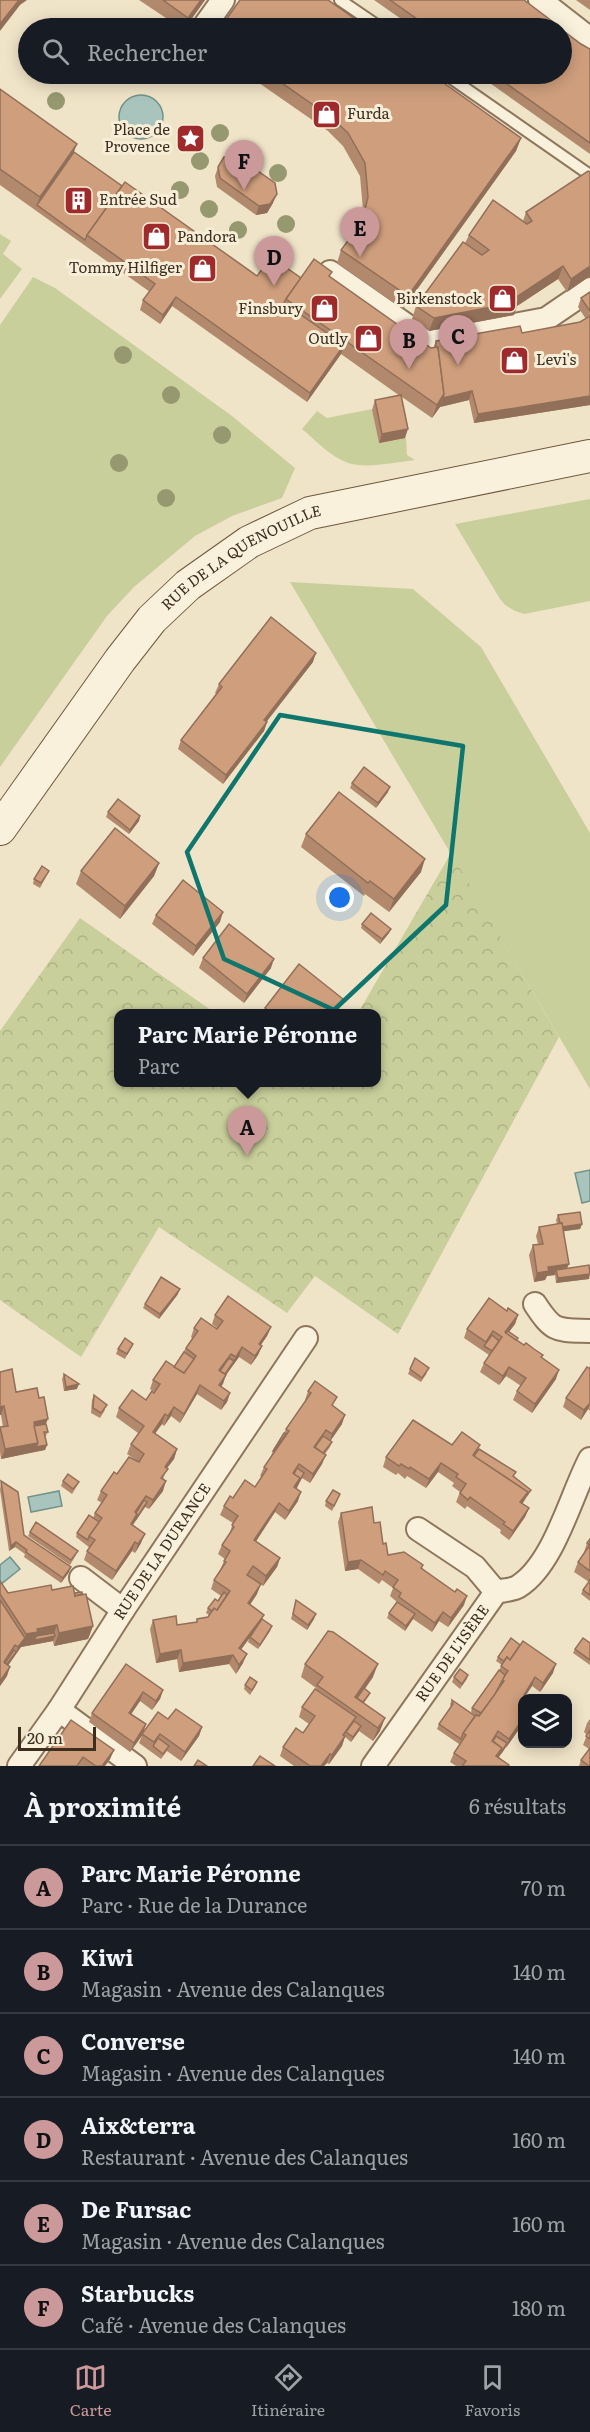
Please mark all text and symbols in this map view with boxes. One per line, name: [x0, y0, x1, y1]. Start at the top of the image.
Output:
search box: [18, 18, 572, 84]
icon: search: [39, 35, 72, 68]
text: Rechercher: [87, 35, 207, 68]
shop icon: Furda: [310, 98, 342, 130]
place label: Furda: [347, 101, 391, 124]
place label: Place de Provence: [104, 117, 170, 157]
place icon: Place de Provence: [175, 123, 207, 155]
pin: F: [224, 140, 264, 190]
building icon: Entrée Sud: [62, 184, 94, 216]
place label: Entrée Sud: [99, 187, 177, 210]
pin: E: [340, 208, 380, 257]
shop icon: Pandora: [140, 221, 172, 253]
place label: Pandora: [177, 224, 238, 247]
pin: D: [254, 236, 294, 286]
shop icon: Tommy Hilfiger: [187, 252, 219, 284]
place label: Tommy Hilfiger: [69, 255, 182, 278]
shop icon: Birkenstock: [487, 283, 519, 315]
place label: Birkenstock: [396, 286, 483, 309]
shop icon: Finsbury: [308, 293, 340, 325]
place label: Finsbury: [238, 296, 303, 319]
pin: C: [438, 316, 478, 365]
pin: B: [390, 320, 428, 369]
shop icon: Outly: [353, 323, 385, 355]
place label: Outly: [308, 326, 348, 349]
shop icon: Levi's: [499, 344, 531, 376]
place label: Levi's: [536, 347, 577, 370]
street label: RUE DE LA QUENOUILLE: [155, 498, 323, 615]
your location: [325, 883, 354, 912]
popup: [114, 1009, 381, 1087]
text: Parc Marie Péronne: [138, 1017, 357, 1050]
text: Parc: [138, 1050, 180, 1080]
pin: A: [228, 1106, 266, 1156]
street label: RUE DE LA DURANCE: [107, 1478, 215, 1624]
street label: RUE DE L'ISÈRE: [409, 1599, 494, 1706]
map controls: [518, 1694, 572, 1748]
button: layers: [518, 1694, 572, 1748]
scale bar: [18, 1724, 96, 1752]
text: 20 m: [27, 1725, 63, 1749]
text: À proximité: [24, 1786, 181, 1825]
text: 6 résultats: [469, 1790, 566, 1820]
text: Parc Marie Péronne: [81, 1856, 301, 1889]
text: A: [36, 1872, 51, 1902]
text: 70 m: [521, 1872, 566, 1902]
text: Parc · Rue de la Durance: [81, 1889, 307, 1919]
text: Kiwi: [81, 1940, 134, 1973]
text: B: [37, 1956, 50, 1986]
text: 140 m: [513, 1956, 566, 1986]
text: Magasin · Avenue des Calanques: [81, 1973, 385, 2003]
text: Converse: [81, 2024, 185, 2057]
text: C: [36, 2040, 51, 2070]
text: 140 m: [513, 2040, 566, 2070]
text: Magasin · Avenue des Calanques: [81, 2057, 385, 2087]
text: Aix&terra: [81, 2108, 195, 2141]
text: D: [36, 2124, 51, 2154]
text: 160 m: [512, 2124, 566, 2154]
text: Restaurant · Avenue des Calanques: [81, 2141, 408, 2171]
text: De Fursac: [81, 2192, 191, 2225]
text: E: [37, 2208, 50, 2238]
text: 160 m: [512, 2208, 566, 2238]
text: Magasin · Avenue des Calanques: [81, 2225, 385, 2255]
text: Starbucks: [81, 2276, 194, 2309]
text: F: [37, 2292, 50, 2322]
text: 180 m: [512, 2292, 566, 2322]
text: Café · Avenue des Calanques: [81, 2309, 346, 2339]
tab: Carte: [70, 2361, 112, 2421]
tab: Itinéraire: [251, 2361, 325, 2421]
tab: Favoris: [465, 2361, 520, 2421]

